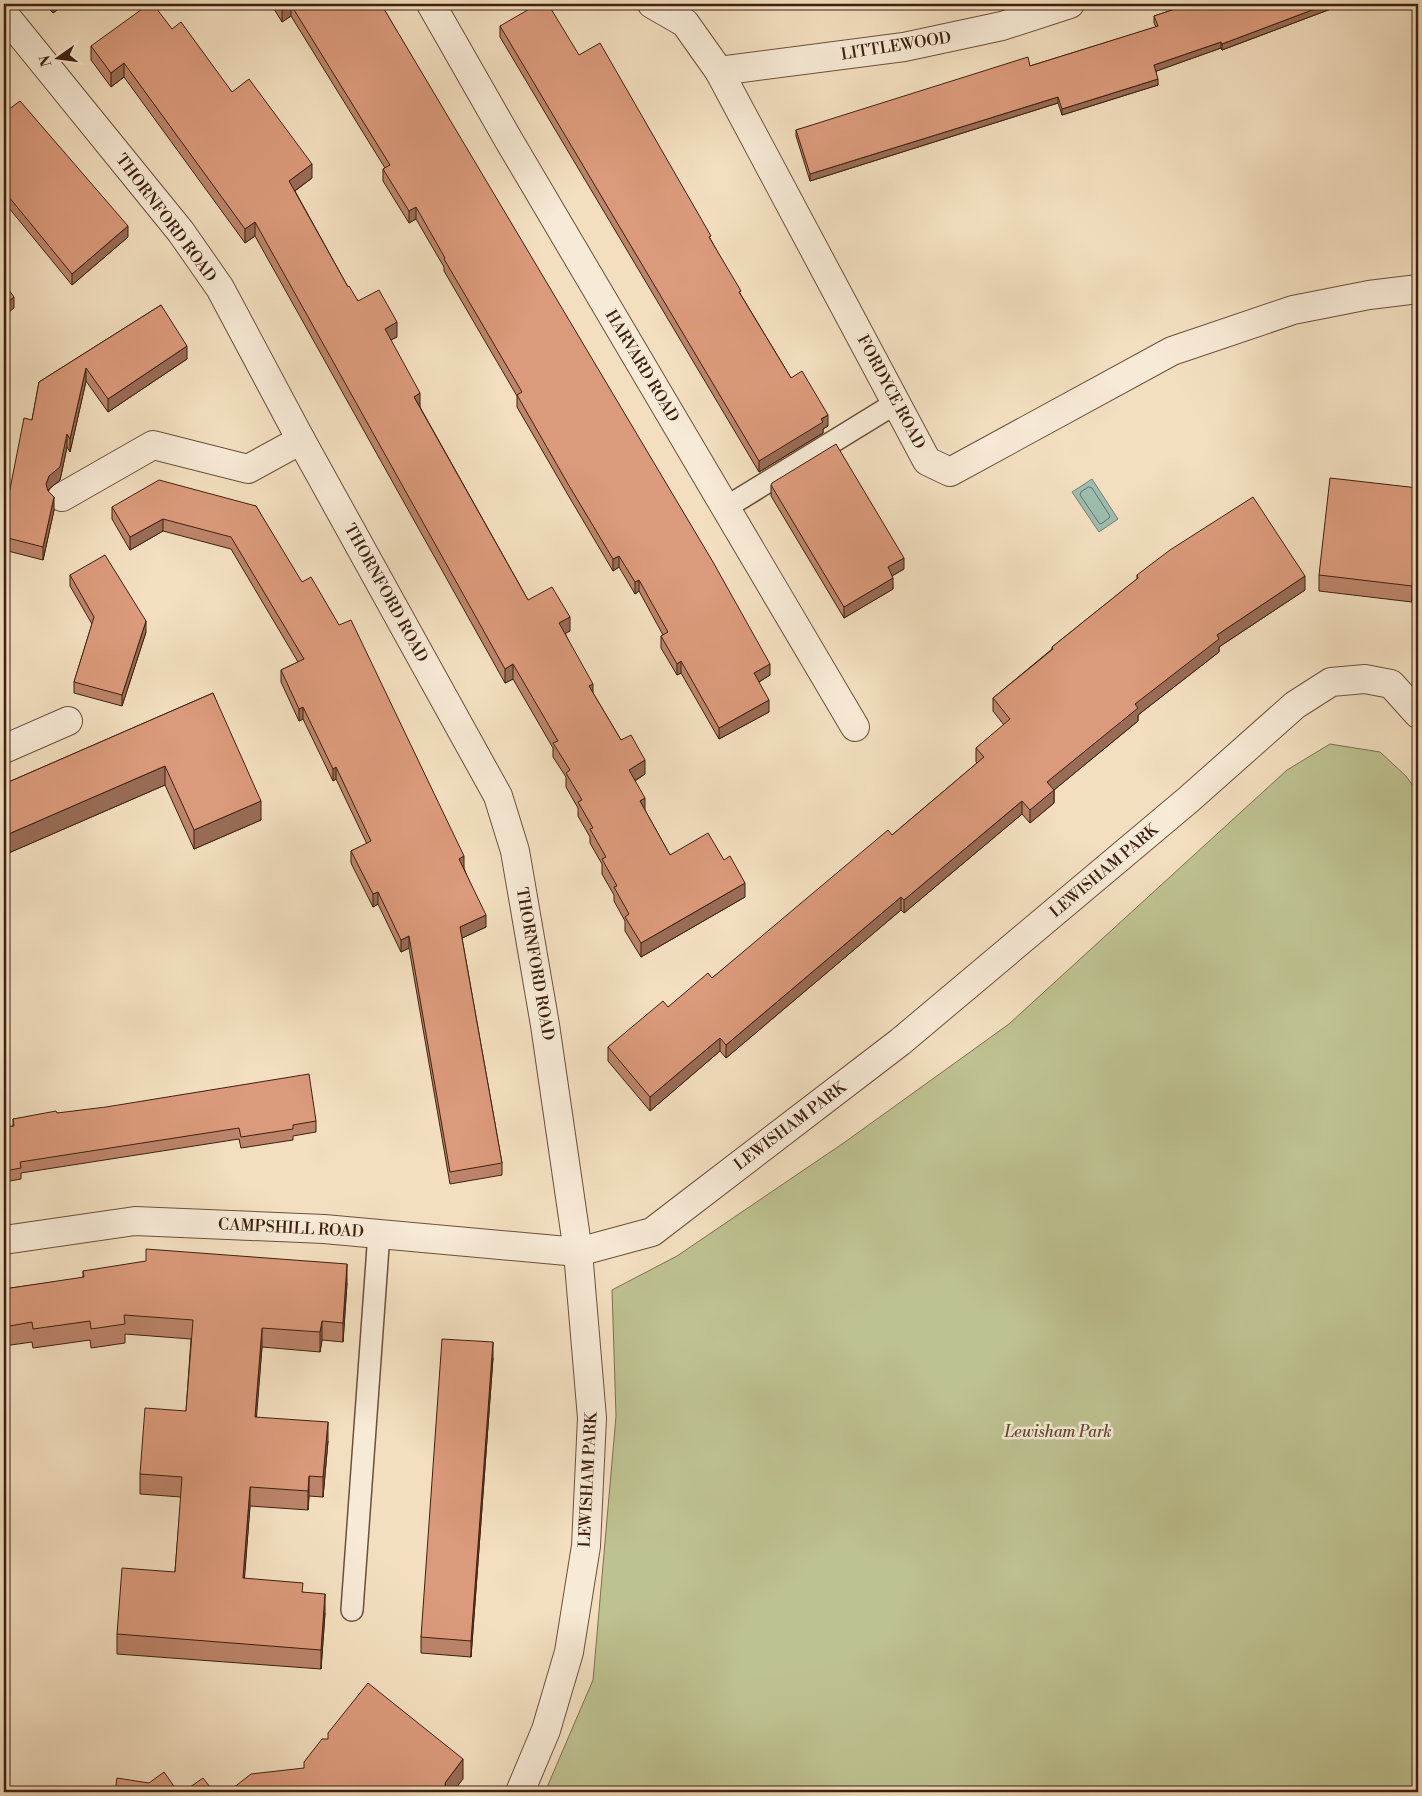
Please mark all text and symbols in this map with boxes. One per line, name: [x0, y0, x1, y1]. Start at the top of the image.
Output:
street label: LITTLEWOOD: [839, 27, 953, 65]
north arrow: [32, 32, 82, 82]
text: N: [36, 53, 56, 68]
street label: THORNFORD ROAD: [111, 150, 221, 286]
street label: HARVARD ROAD: [601, 306, 683, 426]
street label: FORDYCE ROAD: [853, 332, 929, 452]
street label: THORNFORD ROAD: [340, 520, 432, 666]
street label: LEWISHAM PARK: [1046, 819, 1163, 922]
street label: THORNFORD ROAD: [512, 886, 558, 1042]
street label: LEWISHAM PARK: [730, 1076, 851, 1175]
street label: CAMPSHILL ROAD: [218, 1214, 364, 1242]
street label: LEWISHAM PARK: [574, 1411, 602, 1548]
park label: Lewisham Park: [1003, 1422, 1112, 1442]

